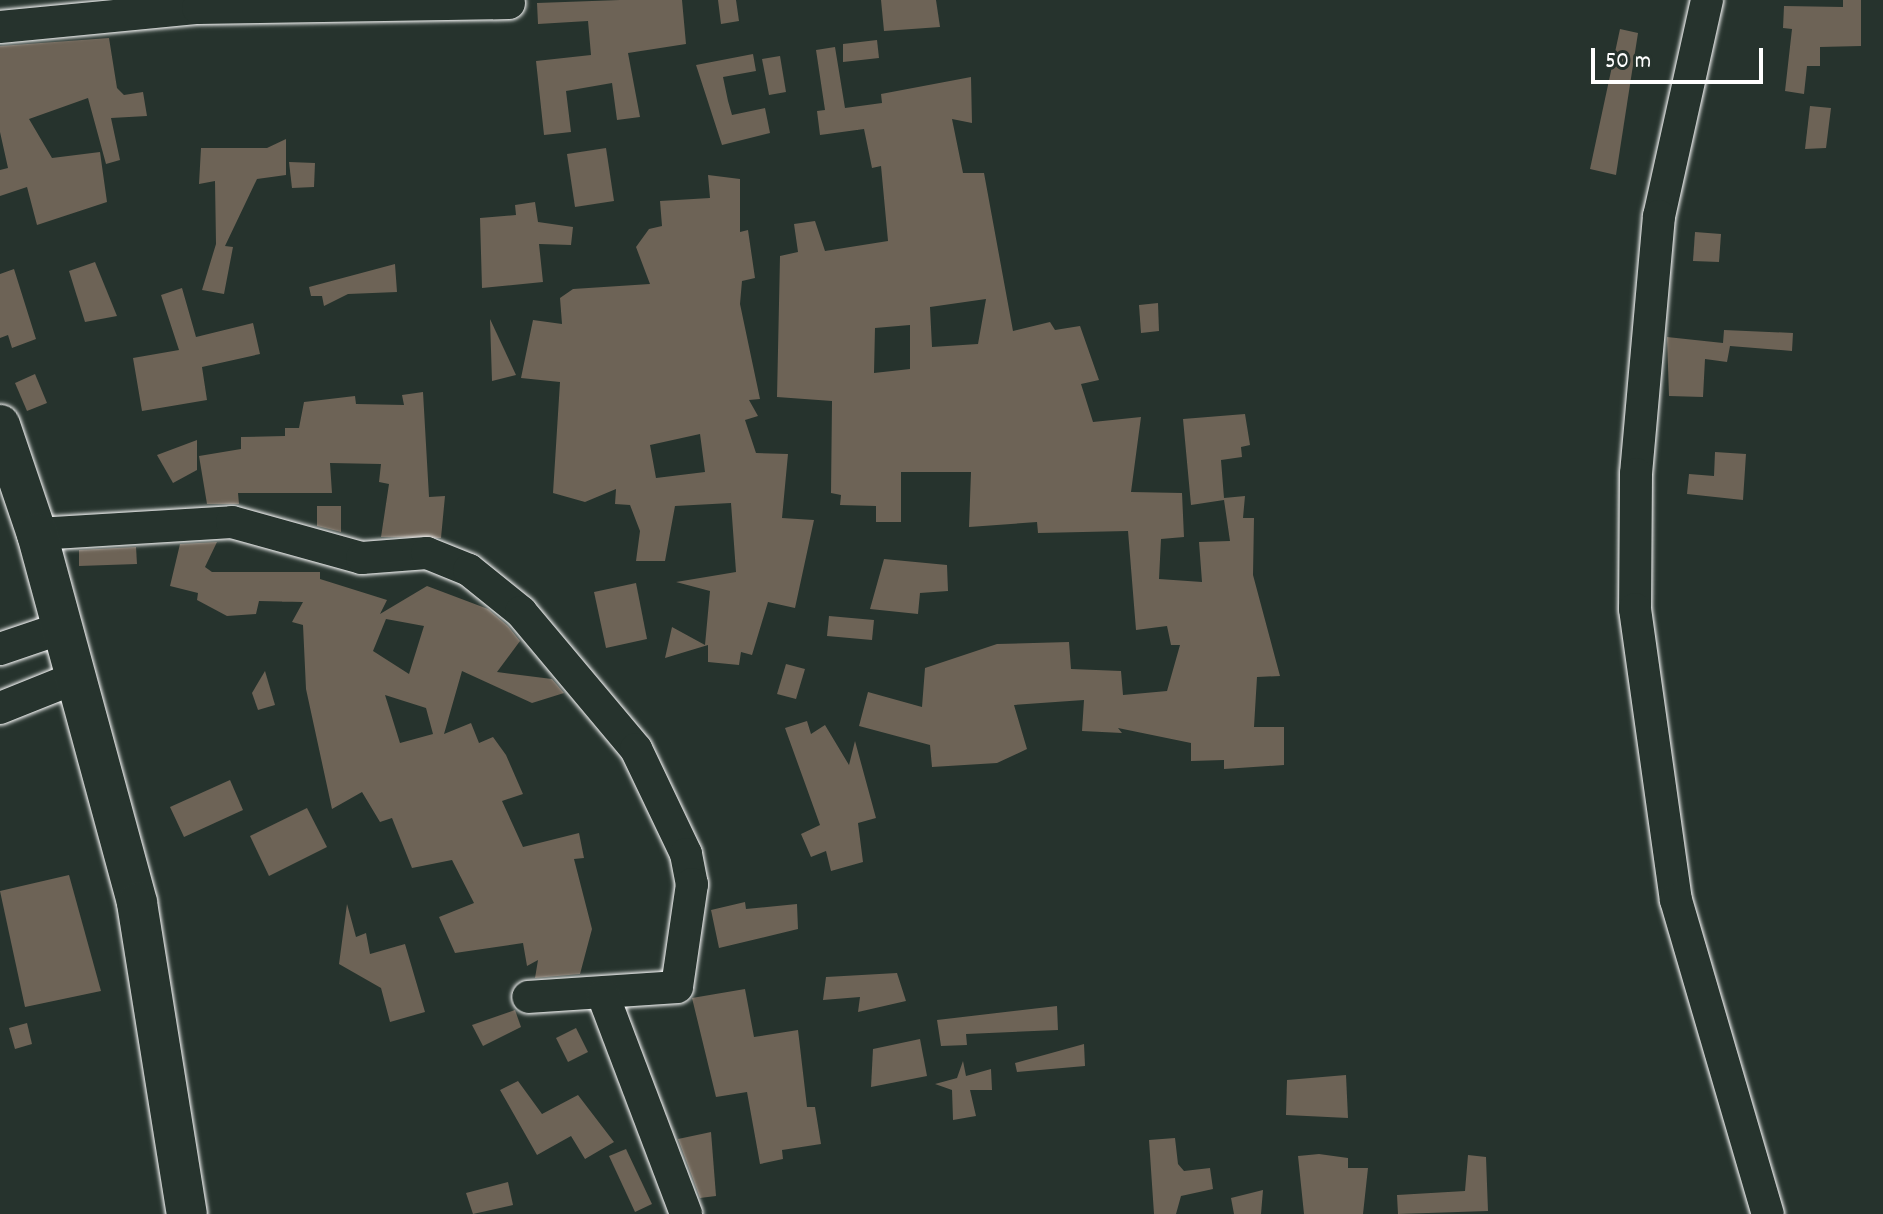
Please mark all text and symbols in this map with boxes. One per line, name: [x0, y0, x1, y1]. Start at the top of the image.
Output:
scale bar: [1595, 32, 1767, 82]
text: 50 m: [1605, 45, 1651, 79]

